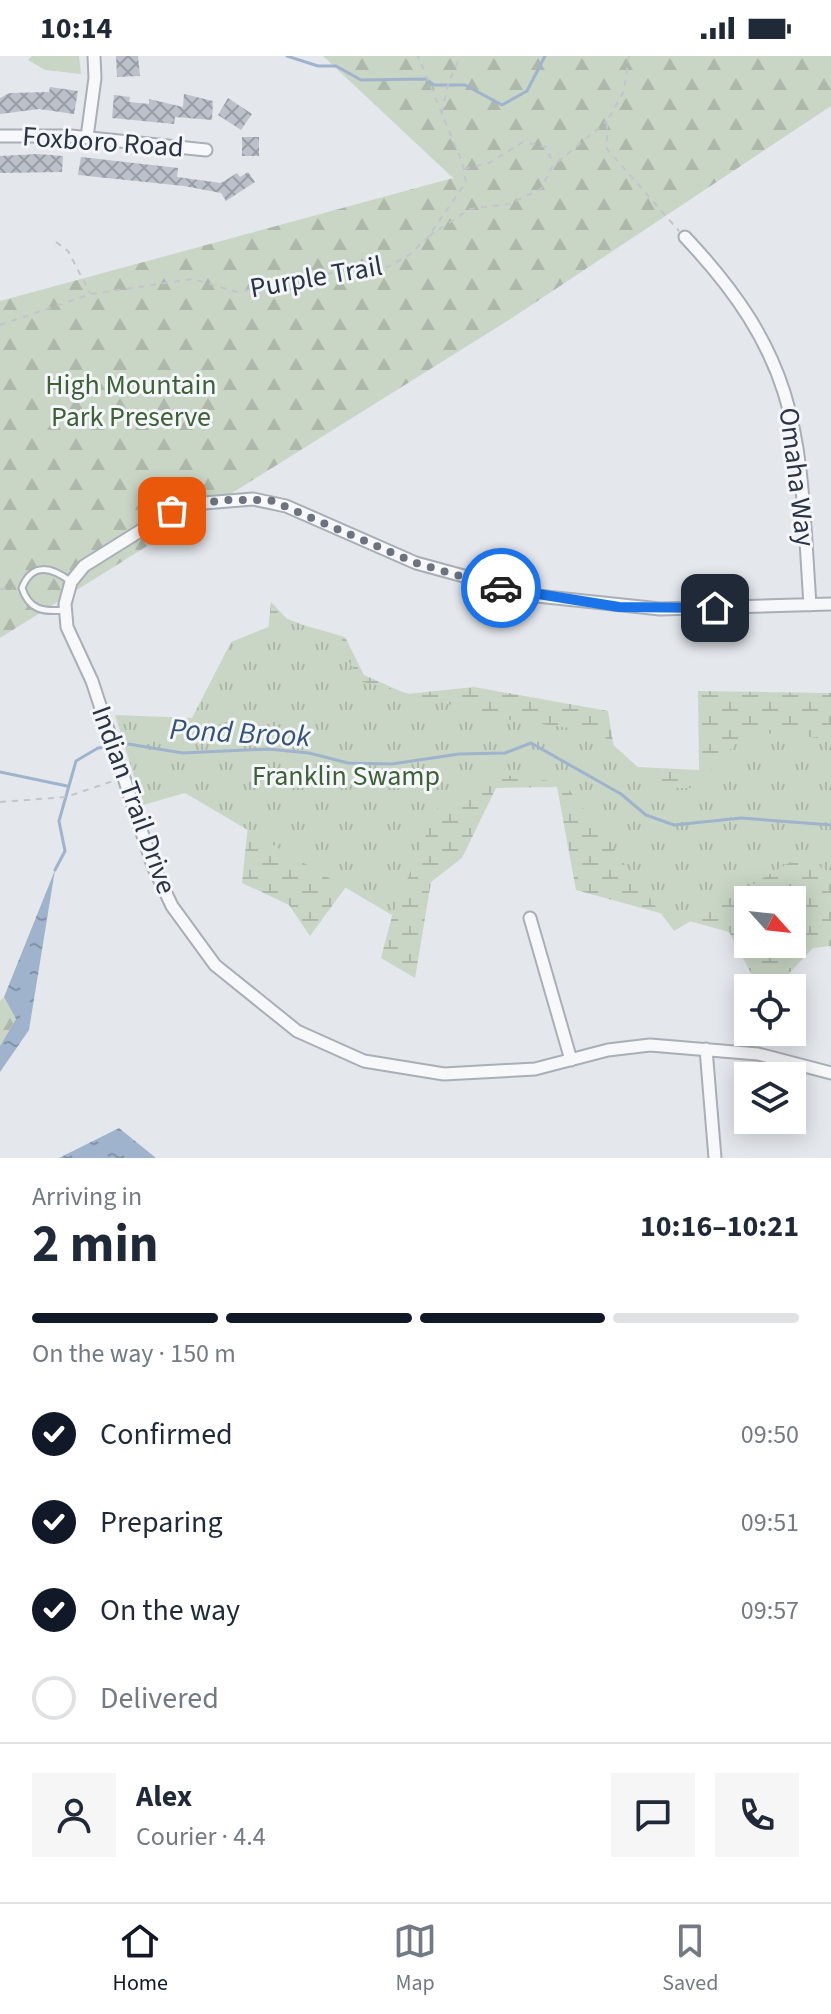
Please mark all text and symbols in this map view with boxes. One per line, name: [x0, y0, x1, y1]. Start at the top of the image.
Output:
text: 10:14: [40, 7, 112, 50]
street label: Foxboro Road: [21, 116, 185, 168]
street label: Purple Trail: [247, 246, 385, 308]
park label: High Mountain Park Preserve: [45, 365, 217, 437]
street label: Omaha Way: [769, 405, 825, 549]
pin: [138, 477, 206, 545]
icon: bag: [150, 489, 194, 533]
courier: [461, 548, 541, 628]
icon: car: [479, 566, 523, 610]
pin: [681, 574, 749, 642]
icon: home: [693, 586, 737, 630]
street label: Indian Trail Drive: [81, 700, 187, 900]
water label: Pond Brook: [168, 708, 312, 758]
park label: Franklin Swamp: [252, 756, 440, 796]
north arrow: [734, 886, 806, 958]
map controls: [734, 886, 806, 1134]
button: locate: [734, 974, 806, 1046]
button: layers: [734, 1062, 806, 1134]
text: Arriving in: [32, 1178, 142, 1215]
text: 10:16–10:21: [640, 1205, 799, 1248]
text: 2 min: [32, 1208, 159, 1282]
text: On the way · 150 m: [32, 1335, 236, 1372]
icon: check: [32, 1412, 76, 1456]
text: Confirmed: [100, 1413, 233, 1456]
text: 09:50: [741, 1416, 799, 1453]
icon: check: [32, 1500, 76, 1544]
text: Preparing: [100, 1501, 223, 1544]
text: 09:51: [741, 1504, 799, 1541]
icon: check: [32, 1588, 76, 1632]
text: On the way: [100, 1589, 240, 1632]
text: 09:57: [741, 1592, 799, 1629]
text: Delivered: [100, 1677, 219, 1720]
button: person: [32, 1773, 116, 1857]
button: chat: [611, 1773, 695, 1857]
button: phone: [715, 1773, 799, 1857]
text: Alex: [136, 1775, 192, 1818]
text: Courier · 4.4: [136, 1818, 266, 1855]
tab: Home: [113, 1919, 168, 1999]
tab: Map: [393, 1919, 437, 1999]
tab: Saved: [662, 1919, 718, 1999]

